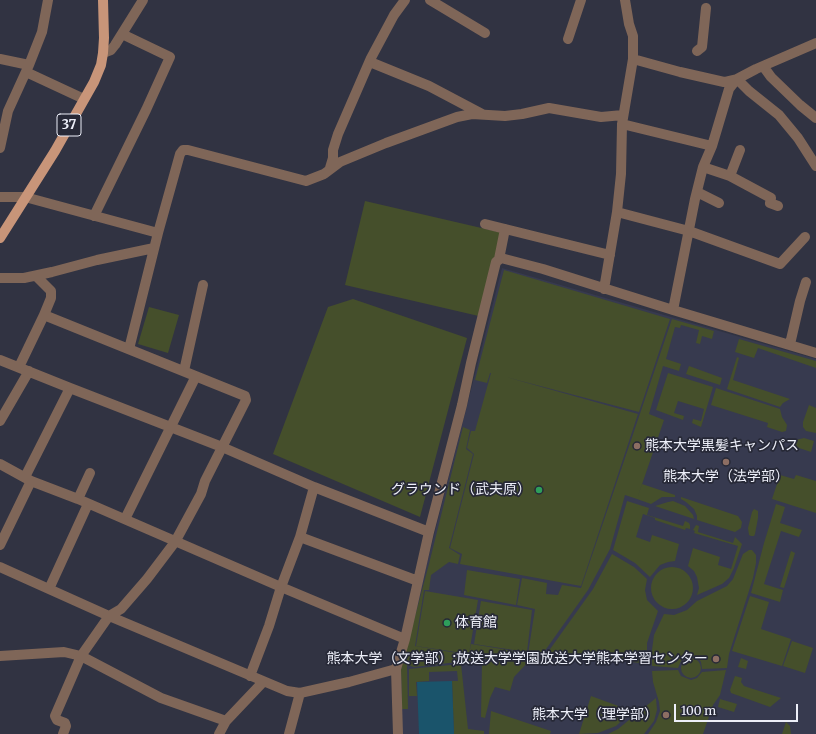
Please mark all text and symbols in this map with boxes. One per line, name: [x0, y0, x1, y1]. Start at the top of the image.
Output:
road number: 37: [57, 114, 81, 136]
place label: 熊本大学黒髪キャンパス: [645, 438, 799, 454]
marker: 熊本大学黒髪キャンパス: [632, 441, 642, 451]
marker: 熊本大学（法学部）: [721, 457, 731, 467]
place label: 熊本大学（法学部）: [663, 469, 789, 485]
place label: グラウンド（武夫原）: [391, 482, 531, 498]
marker: グラウンド（武夫原）: [534, 485, 544, 495]
place label: 体育館: [455, 615, 497, 631]
marker: 体育館: [442, 618, 452, 628]
place label: 熊本大学（文学部）;放送大学学園放送大学熊本学習センター: [326, 651, 708, 667]
marker: 熊本大学（文学部）;放送大学学園放送大学熊本学習センター: [711, 654, 721, 664]
scale bar: [676, 696, 800, 722]
text: 100 m: [681, 703, 716, 718]
place label: 熊本大学（理学部）: [532, 707, 658, 723]
marker: 熊本大学（理学部）: [661, 710, 671, 720]

